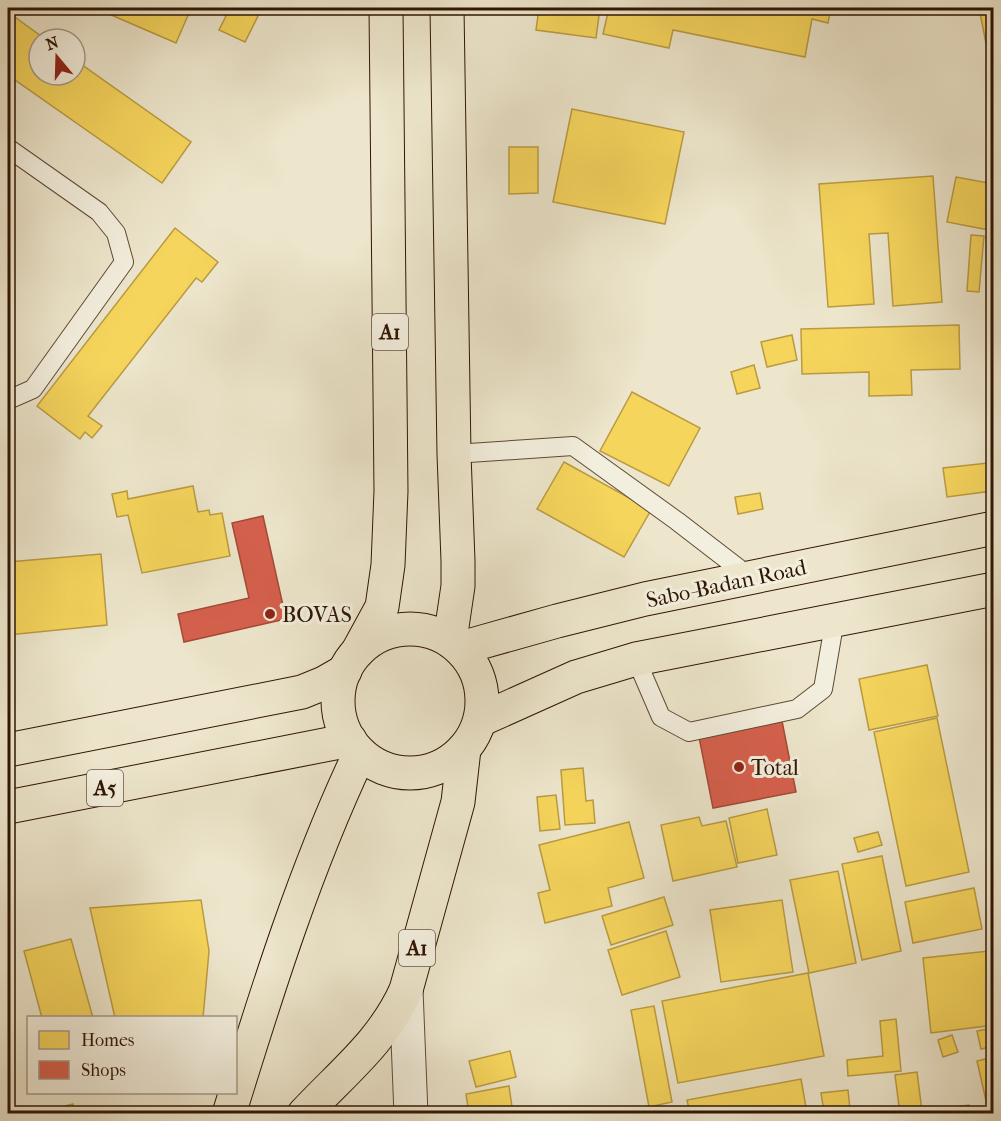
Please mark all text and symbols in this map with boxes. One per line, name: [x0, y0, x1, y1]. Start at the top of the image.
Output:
north arrow: [27, 27, 87, 87]
text: N: [43, 32, 62, 54]
road number: A1: [372, 314, 408, 350]
street label: Sabo-Badan Road: [644, 554, 810, 614]
place label: BOVAS: [282, 602, 352, 628]
marker: BOVAS: [263, 607, 277, 621]
place label: Total: [751, 755, 799, 781]
marker: Total: [732, 760, 746, 774]
road number: A5: [87, 770, 123, 806]
road number: A1: [399, 930, 435, 966]
legend: [27, 1016, 237, 1094]
text: Homes: [81, 1030, 135, 1051]
text: Shops: [81, 1060, 126, 1081]

